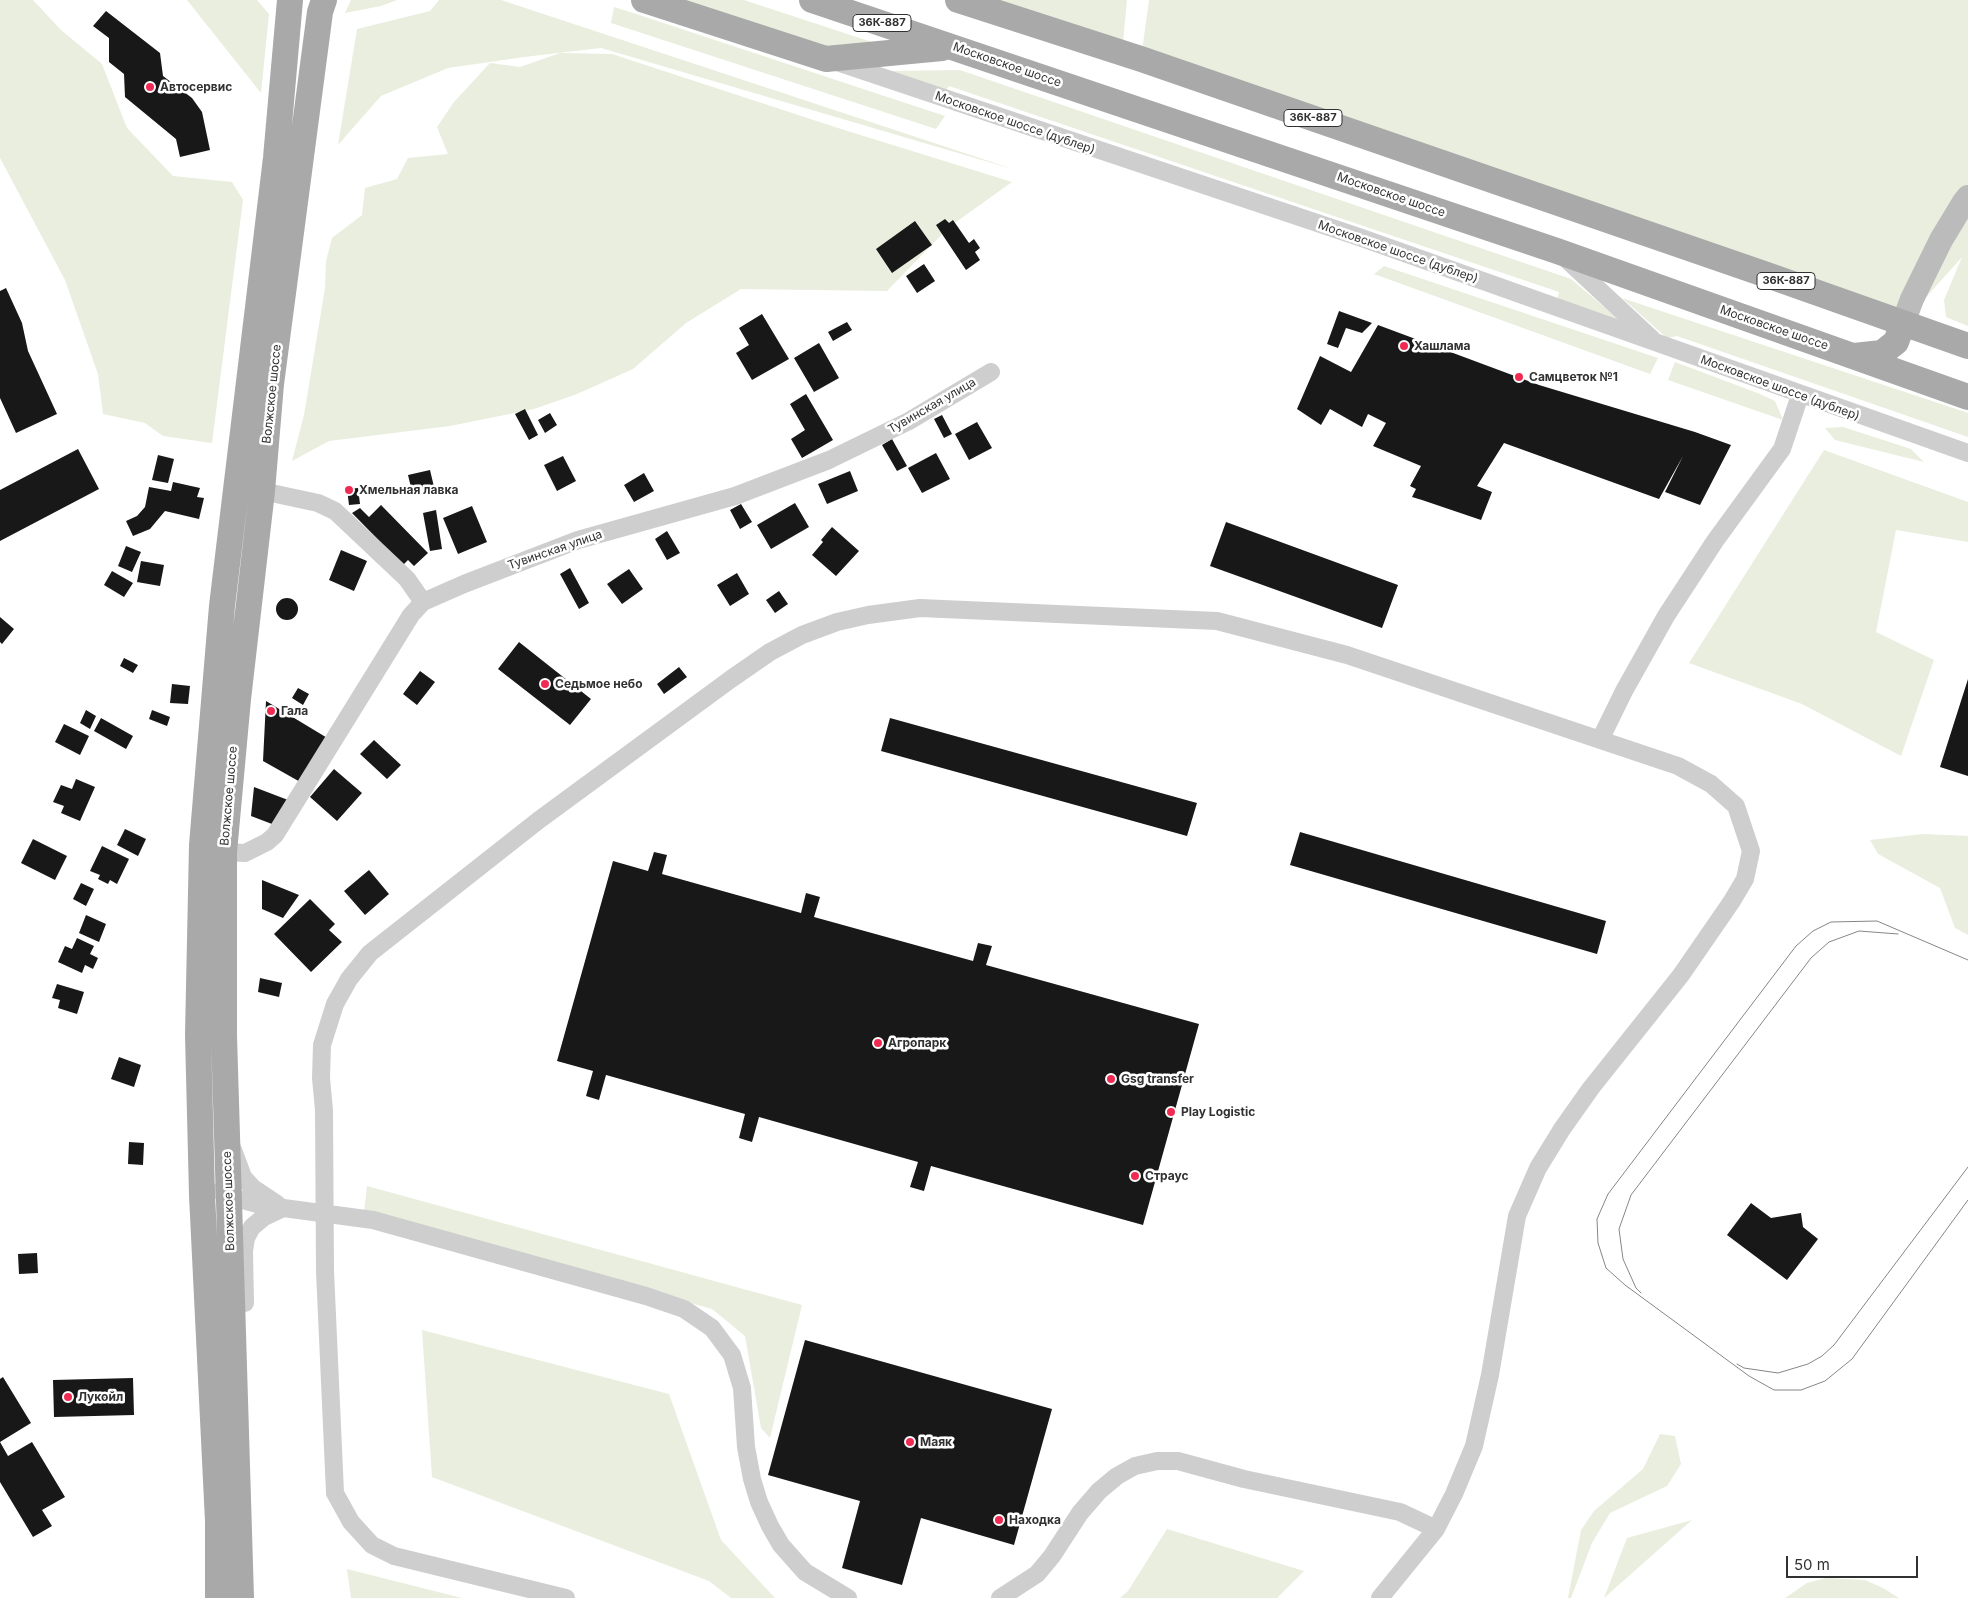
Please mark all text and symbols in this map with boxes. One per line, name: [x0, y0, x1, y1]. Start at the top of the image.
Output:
road number: 36К-887: [853, 14, 911, 32]
street label: Московское шоссе: [951, 40, 1063, 90]
place label: Автосервис: [160, 80, 232, 94]
marker: Автосервис: [144, 81, 156, 93]
street label: Московское шоссе (дублер): [933, 89, 1097, 157]
road number: 36К-887: [1284, 110, 1342, 126]
street label: Московское шоссе: [1335, 170, 1447, 220]
street label: Московское шоссе (дублер): [1316, 218, 1480, 286]
road number: 36К-887: [1757, 272, 1815, 290]
street label: Московское шоссе: [1718, 303, 1830, 353]
place label: Хашлама: [1414, 339, 1470, 353]
marker: Хашлама: [1398, 340, 1410, 352]
street label: Волжское шоссе: [260, 344, 284, 444]
street label: Московское шоссе (дублер): [1699, 352, 1861, 424]
place label: Самцветок №1: [1529, 370, 1618, 384]
marker: Самцветок №1: [1513, 371, 1525, 383]
street label: Тувинская улица: [886, 375, 978, 437]
place label: Хмельная лавка: [359, 483, 458, 497]
marker: Хмельная лавка: [343, 484, 355, 496]
street label: Тувинская улица: [506, 527, 604, 573]
place label: Седьмое небо: [555, 677, 643, 691]
marker: Седьмое небо: [539, 678, 551, 690]
place label: Гала: [281, 704, 308, 718]
marker: Гала: [265, 705, 277, 717]
street label: Волжское шоссе: [217, 746, 241, 846]
place label: Агропарк: [888, 1036, 946, 1050]
marker: Агропарк: [872, 1037, 884, 1049]
place label: Gsg transfer: [1121, 1072, 1194, 1086]
marker: Gsg transfer: [1105, 1073, 1117, 1085]
place label: Play Logistic: [1181, 1105, 1255, 1119]
marker: Play Logistic: [1165, 1106, 1177, 1118]
street label: Волжское шоссе: [220, 1151, 238, 1251]
place label: Страус: [1145, 1169, 1189, 1183]
marker: Страус: [1129, 1170, 1141, 1182]
place label: Лукойл: [78, 1390, 123, 1404]
marker: Лукойл: [62, 1391, 74, 1403]
place label: Маяк: [920, 1435, 952, 1449]
marker: Маяк: [904, 1436, 916, 1448]
place label: Находка: [1009, 1513, 1061, 1527]
marker: Находка: [993, 1514, 1005, 1526]
scale bar: [1788, 1546, 1920, 1578]
text: 50 m: [1794, 1555, 1830, 1574]

